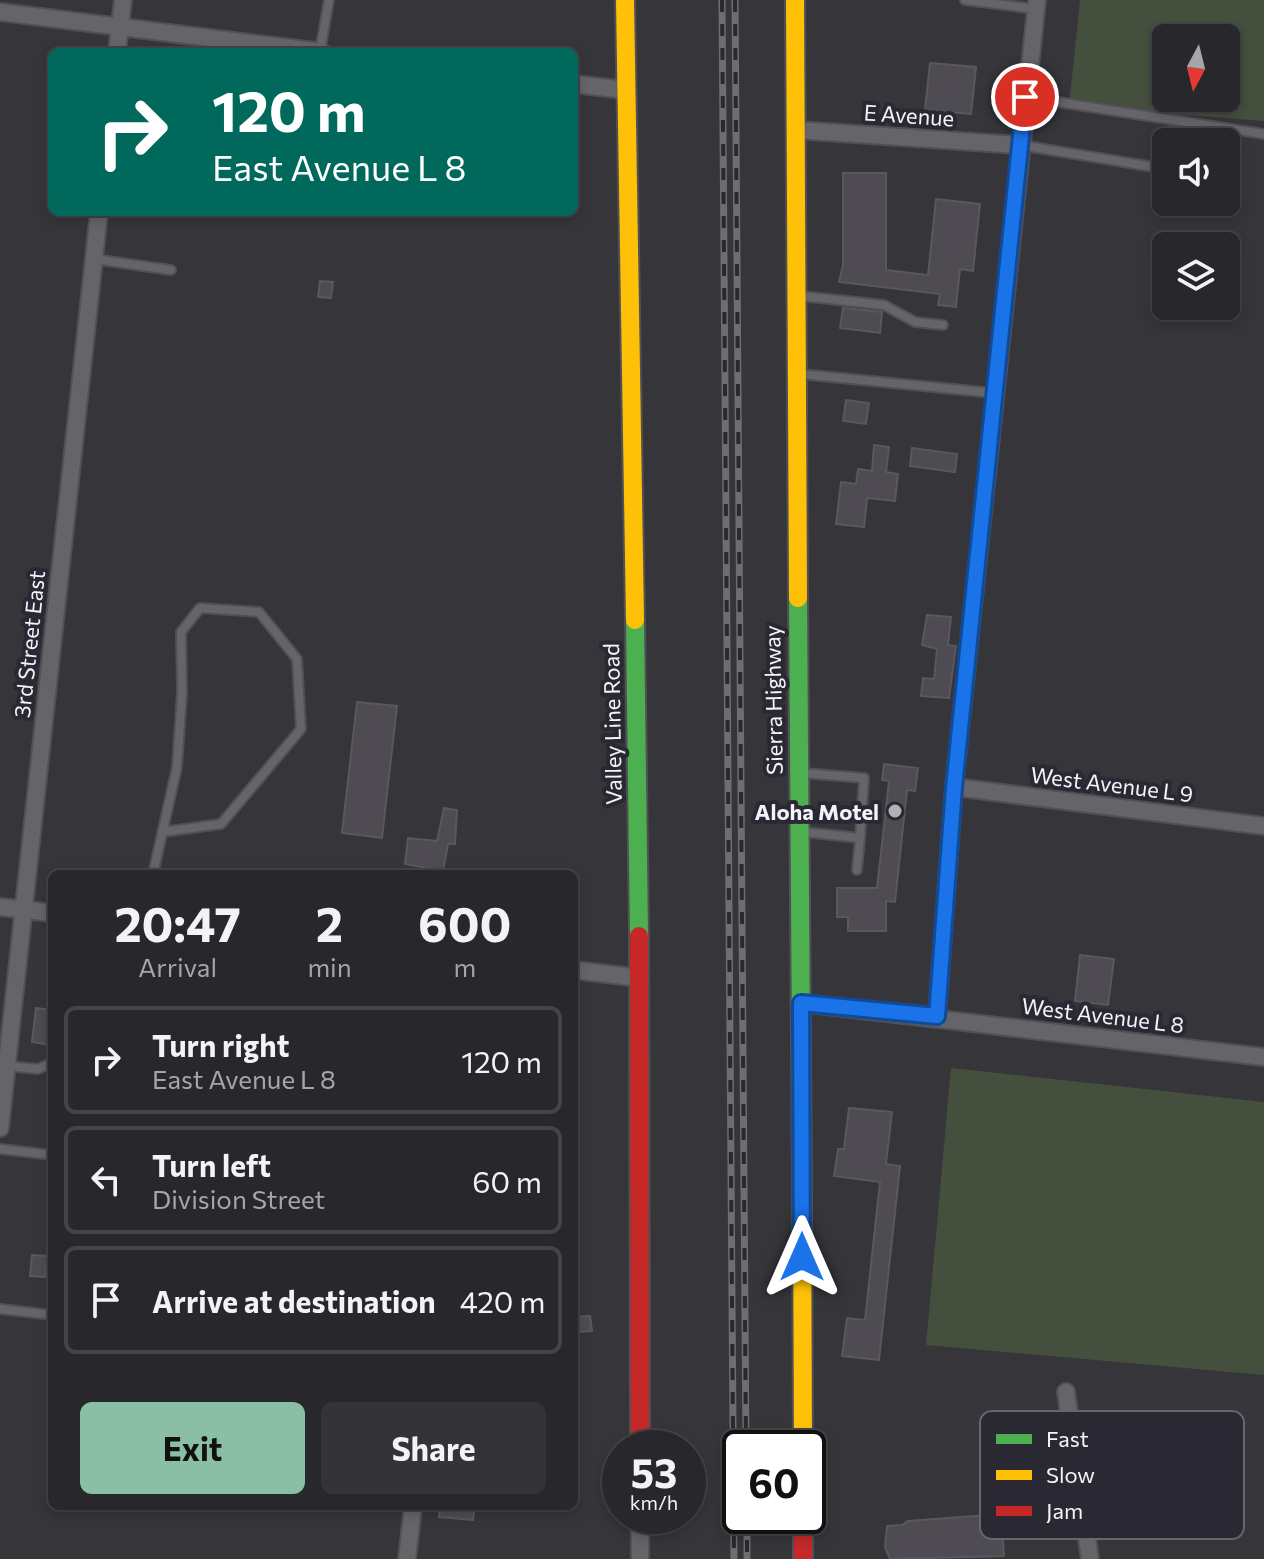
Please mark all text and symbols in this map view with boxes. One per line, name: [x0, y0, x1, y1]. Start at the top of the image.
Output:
north arrow: [1152, 24, 1240, 112]
map controls: [1152, 24, 1240, 320]
pin: [991, 63, 1059, 131]
text: 120 m: [212, 75, 366, 144]
icon: arrive: [1003, 75, 1047, 119]
icon: right: [80, 80, 184, 184]
street label: E Avenue: [863, 98, 955, 132]
button: sound: [1152, 128, 1240, 216]
text: East Avenue L 8: [212, 144, 466, 188]
button: layers: [1152, 232, 1240, 320]
street label: 3rd Street East: [8, 569, 50, 719]
street label: Sierra Highway: [758, 625, 788, 775]
street label: Valley Line Road: [597, 643, 627, 805]
street label: West Avenue L 9: [1029, 761, 1195, 807]
place label: Aloha Motel: [755, 798, 879, 825]
marker: Aloha Motel: [886, 802, 904, 820]
text: 20:47: [114, 893, 241, 952]
text: 2: [316, 893, 343, 952]
text: 600: [418, 893, 512, 952]
text: Arrival: [138, 951, 217, 982]
text: min: [307, 951, 352, 982]
text: m: [453, 951, 476, 982]
street label: West Avenue L 8: [1020, 992, 1186, 1038]
text: Turn right: [152, 1026, 289, 1063]
icon: right: [84, 1038, 128, 1082]
text: 120 m: [461, 1042, 542, 1079]
text: East Avenue L 8: [152, 1063, 336, 1094]
text: Turn left: [152, 1146, 271, 1183]
icon: left: [84, 1158, 128, 1202]
text: 60 m: [472, 1162, 542, 1199]
text: Division Street: [152, 1183, 325, 1214]
position arrow: [760, 1215, 844, 1299]
icon: arrive: [84, 1278, 128, 1322]
text: Arrive at destination: [152, 1282, 436, 1319]
text: 420 m: [460, 1282, 545, 1319]
button: Exit: [80, 1402, 305, 1494]
button: Share: [321, 1402, 546, 1494]
legend: [980, 1411, 1244, 1539]
text: Fast: [1046, 1425, 1089, 1452]
speed limit sign: 60: [722, 1430, 826, 1534]
text: 53: [631, 1447, 677, 1496]
text: Slow: [1046, 1461, 1095, 1488]
text: km/h: [630, 1490, 678, 1514]
text: Jam: [1046, 1497, 1083, 1524]

